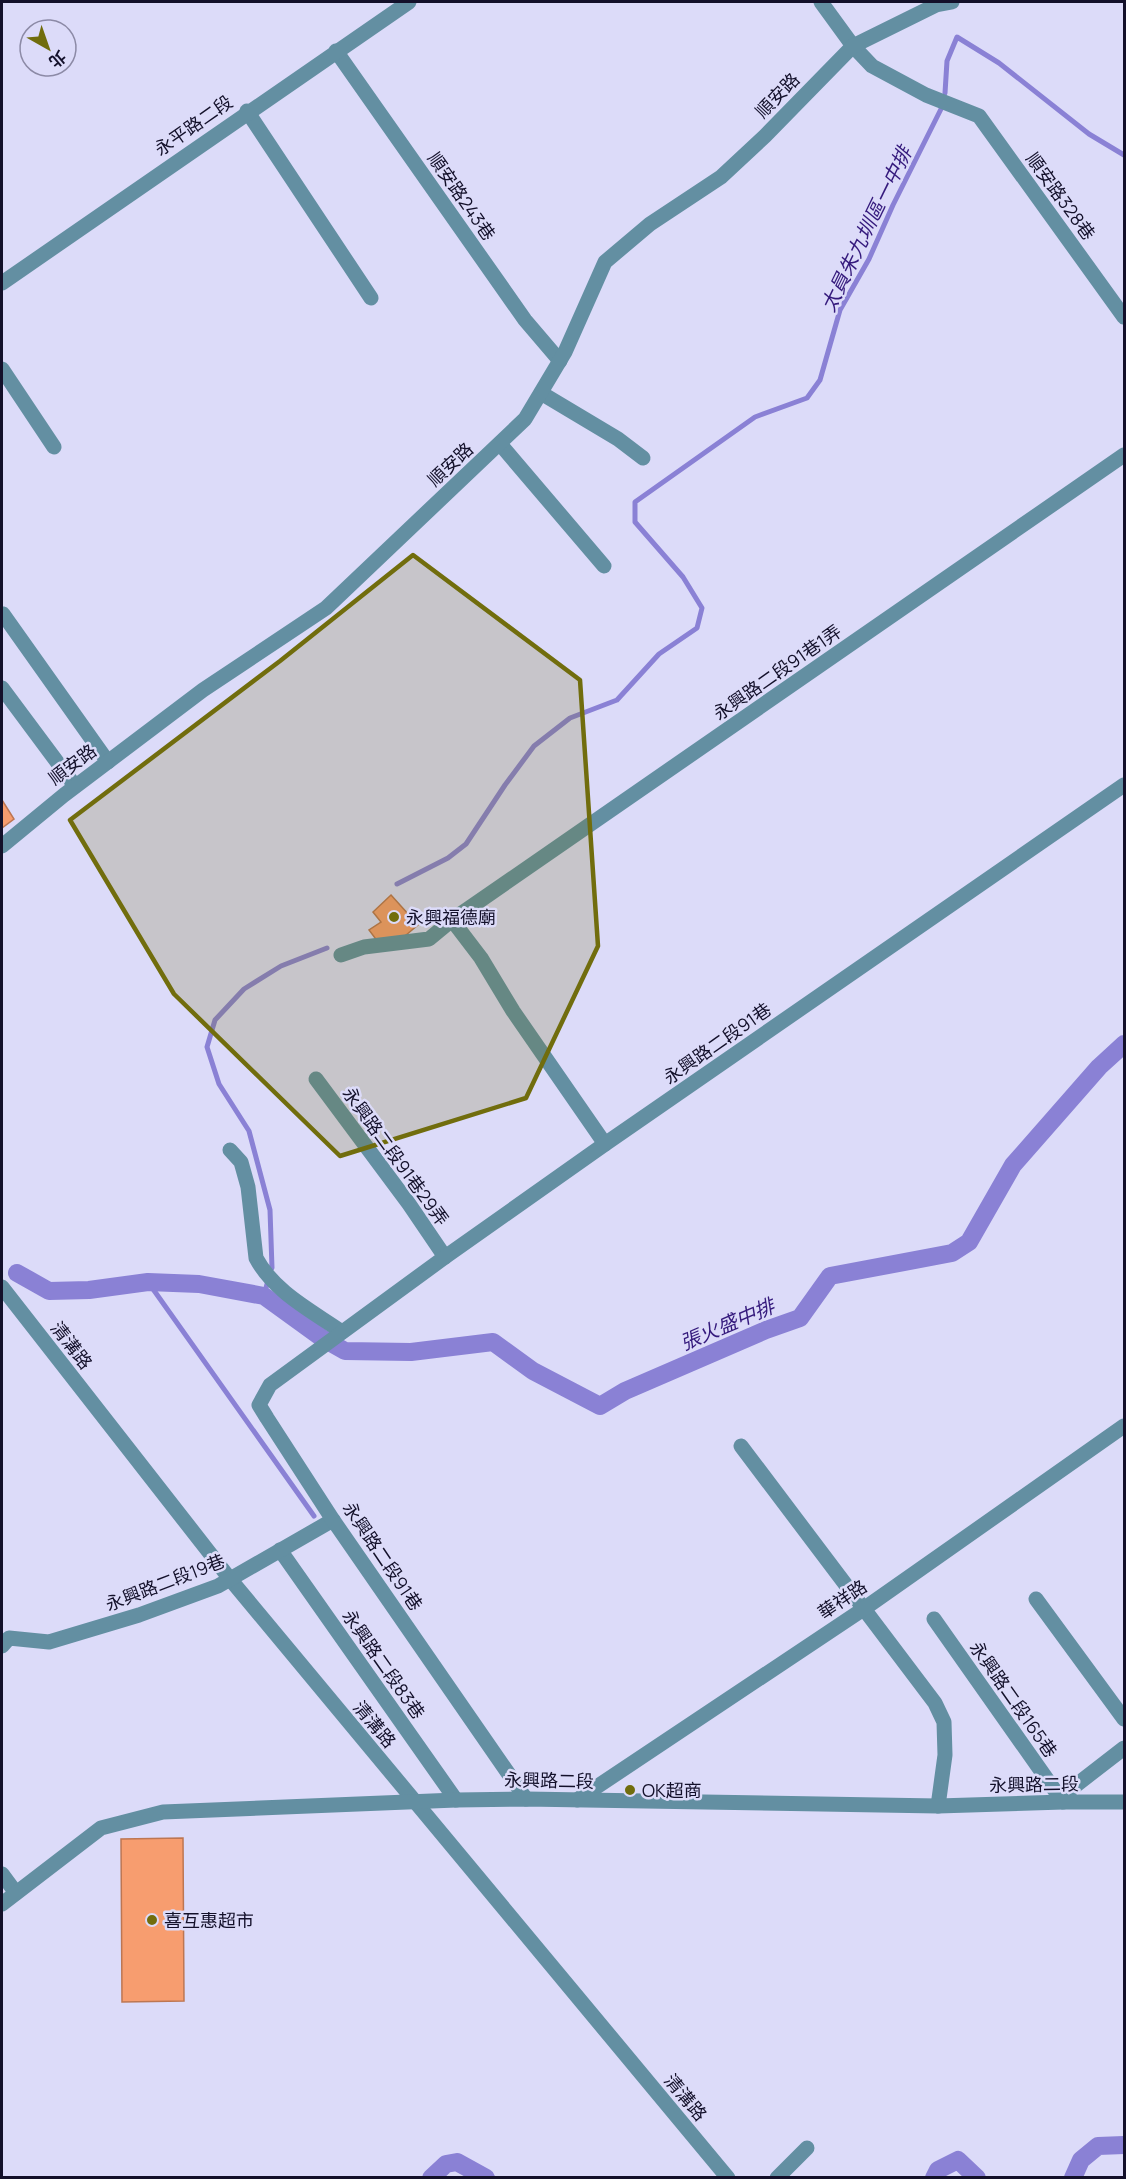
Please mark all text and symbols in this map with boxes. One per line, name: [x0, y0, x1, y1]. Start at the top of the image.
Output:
north arrow: [18, 18, 78, 78]
text: 北: [44, 46, 71, 73]
street label: 順安路: [750, 67, 804, 123]
street label: 永平路二段: [149, 89, 237, 161]
water label: 太員朱九圳區一中排: [814, 139, 919, 316]
street label: 順安路243巷: [423, 147, 501, 245]
street label: 順安路328巷: [1021, 147, 1101, 245]
street label: 順安路: [422, 437, 478, 491]
street label: 永興路二段91巷1弄: [708, 619, 846, 725]
street label: 順安路: [43, 738, 101, 790]
place label: 永興福德廟: [406, 905, 496, 929]
marker: 永興福德廟: [387, 910, 401, 924]
street label: 永興路二段91巷: [658, 997, 776, 1089]
street label: 永興路二段91巷29弄: [338, 1082, 454, 1230]
water label: 張火盛中排: [676, 1291, 781, 1356]
street label: 清溝路: [46, 1316, 98, 1374]
street label: 永興路二段91巷: [338, 1497, 428, 1615]
street label: 永興路二段19巷: [102, 1548, 228, 1616]
street label: 華祥路: [813, 1574, 871, 1624]
street label: 永興路二段83巷: [337, 1605, 431, 1723]
street label: 永興路二段165巷: [965, 1636, 1063, 1762]
street label: 清溝路: [348, 1696, 402, 1752]
street label: 永興路二段: [504, 1767, 594, 1793]
street label: 永興路二段: [989, 1771, 1079, 1797]
place label: OK超商: [642, 1778, 702, 1802]
marker: OK超商: [623, 1783, 637, 1797]
place label: 喜互惠超市: [164, 1908, 254, 1932]
marker: 喜互惠超市: [145, 1913, 159, 1927]
street label: 清溝路: [659, 2069, 713, 2125]

